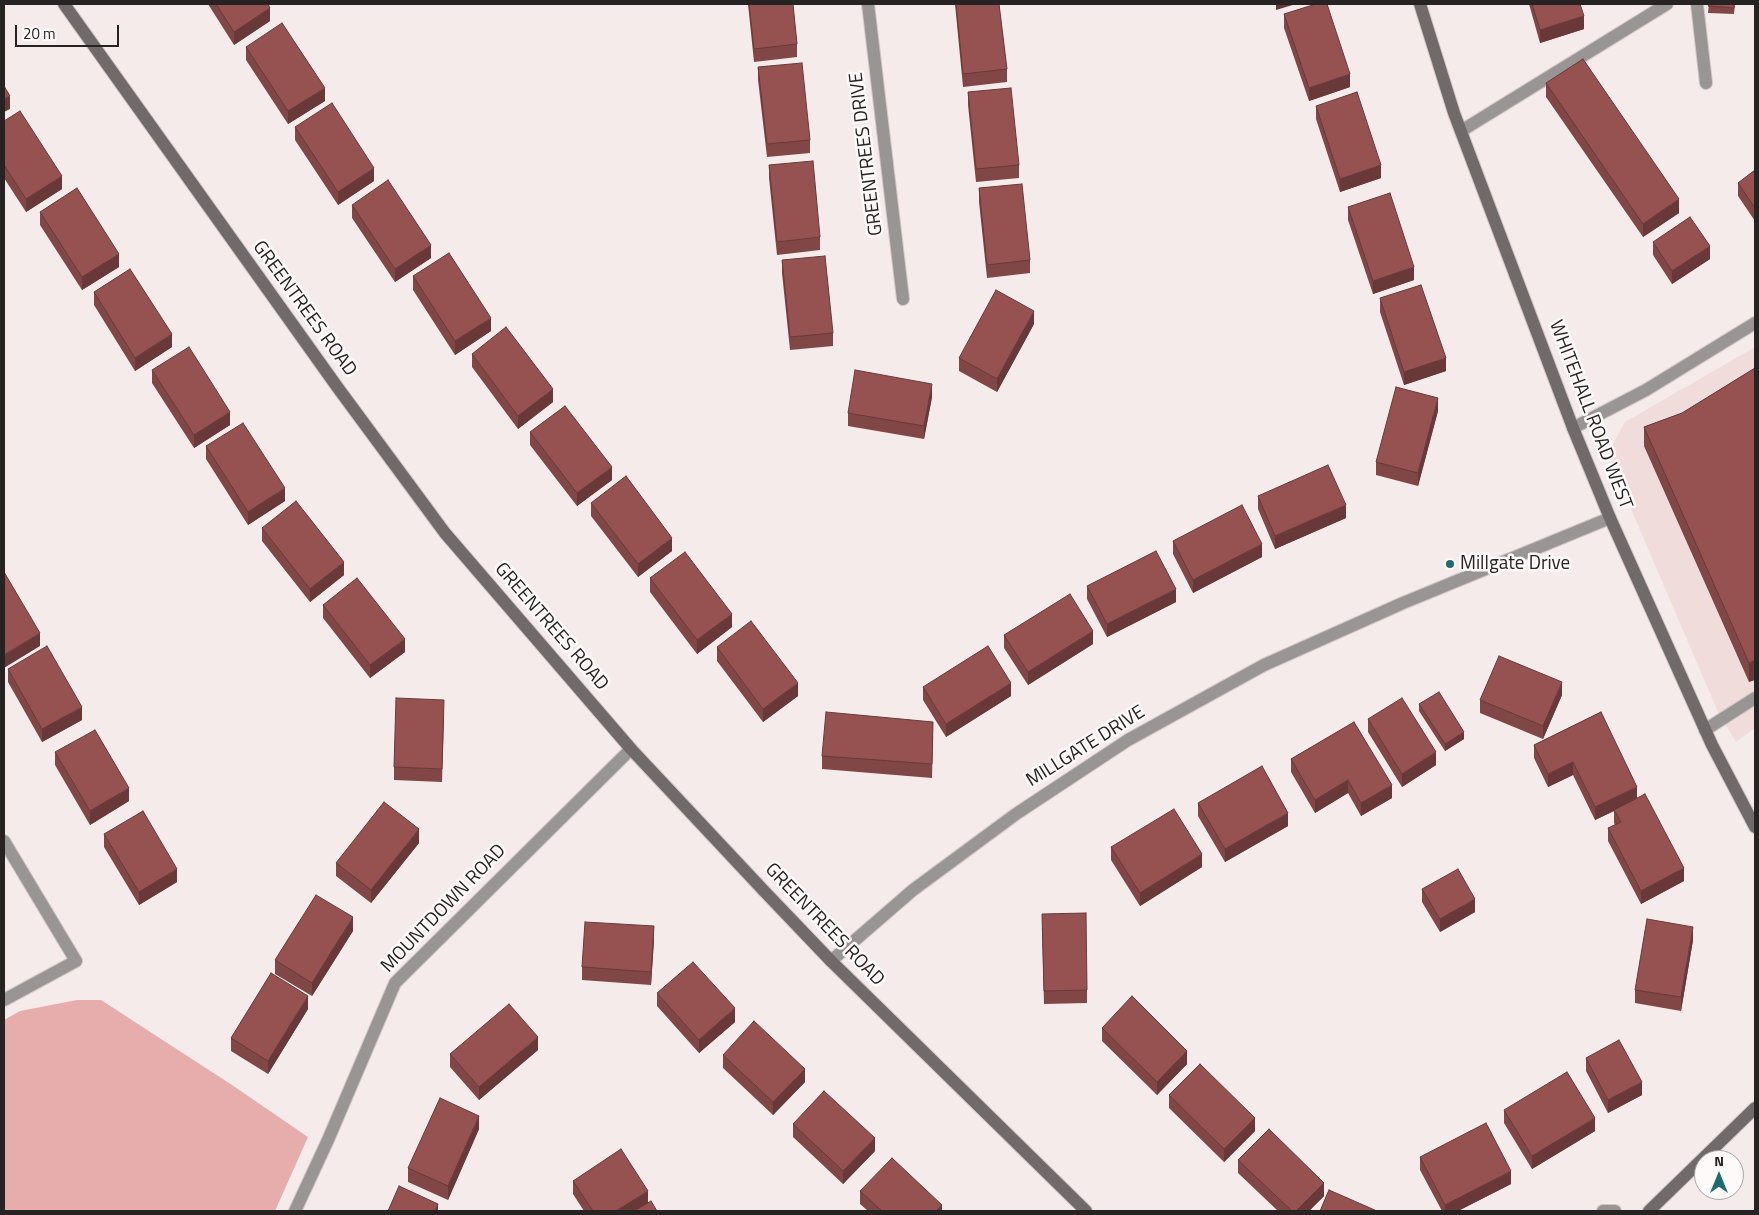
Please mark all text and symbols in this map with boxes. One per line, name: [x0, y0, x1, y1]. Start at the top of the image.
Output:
scale bar: [18, 15, 121, 47]
text: 20 m: [23, 22, 56, 45]
street label: GREENTREES DRIVE: [846, 71, 888, 237]
street label: GREENTREES ROAD: [247, 237, 361, 381]
street label: WHITEHALL ROAD WEST: [1543, 317, 1637, 513]
place label: Millgate Drive: [1460, 553, 1570, 575]
street label: GREENTREES ROAD: [489, 558, 613, 696]
marker: Millgate Drive: [1444, 558, 1456, 570]
street label: MILLGATE DRIVE: [1023, 701, 1149, 793]
street label: MOUNTDOWN ROAD: [377, 840, 511, 978]
street label: GREENTREES ROAD: [760, 859, 888, 991]
north arrow: [1694, 1150, 1744, 1200]
text: N: [1714, 1150, 1724, 1171]

